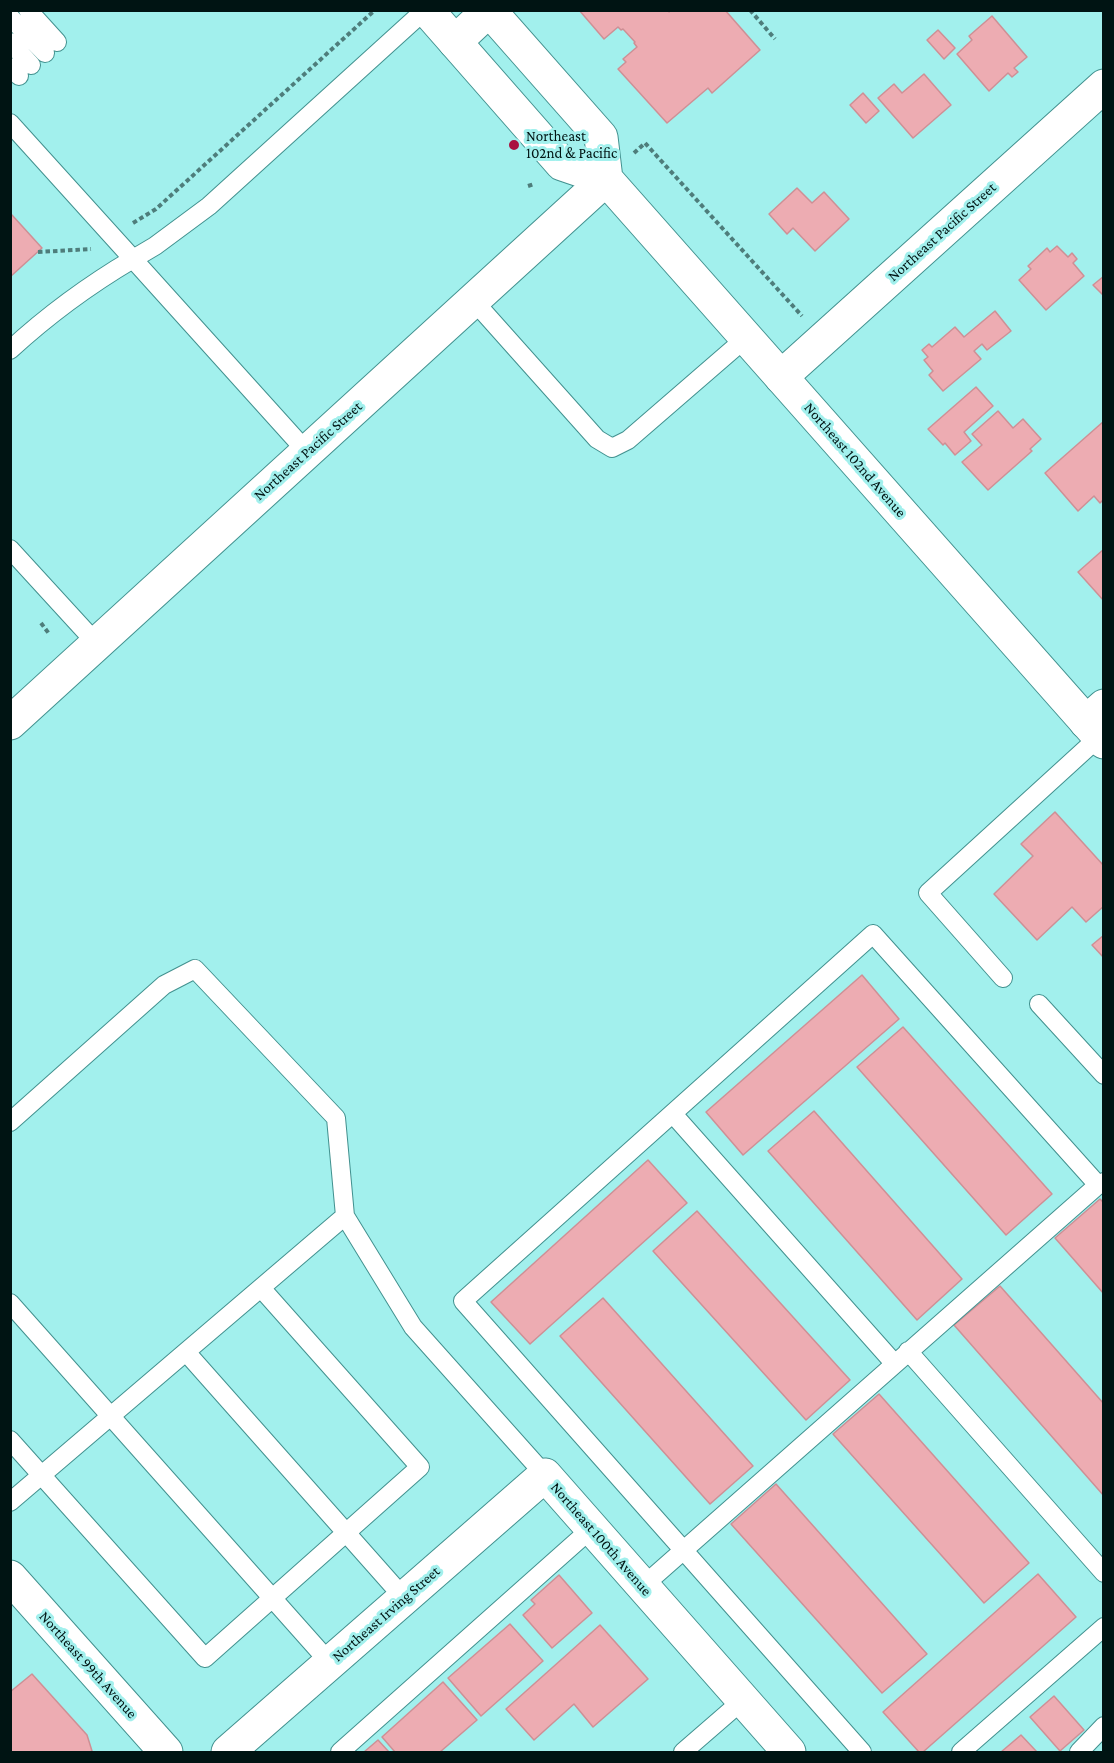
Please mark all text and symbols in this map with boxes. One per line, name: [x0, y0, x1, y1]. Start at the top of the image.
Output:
place label: Northeast 102nd & Pacific: [526, 127, 617, 162]
marker: Northeast 102nd & Pacific: [507, 138, 521, 152]
street label: Northeast Pacific Street: [884, 179, 1000, 285]
street label: Northeast Pacific Street: [250, 398, 366, 504]
street label: Northeast 102nd Avenue: [800, 399, 910, 521]
street label: Northeast 100th Avenue: [547, 1478, 655, 1600]
street label: Northeast Irving Street: [328, 1562, 444, 1666]
street label: Northeast 99th Avenue: [35, 1608, 141, 1722]

